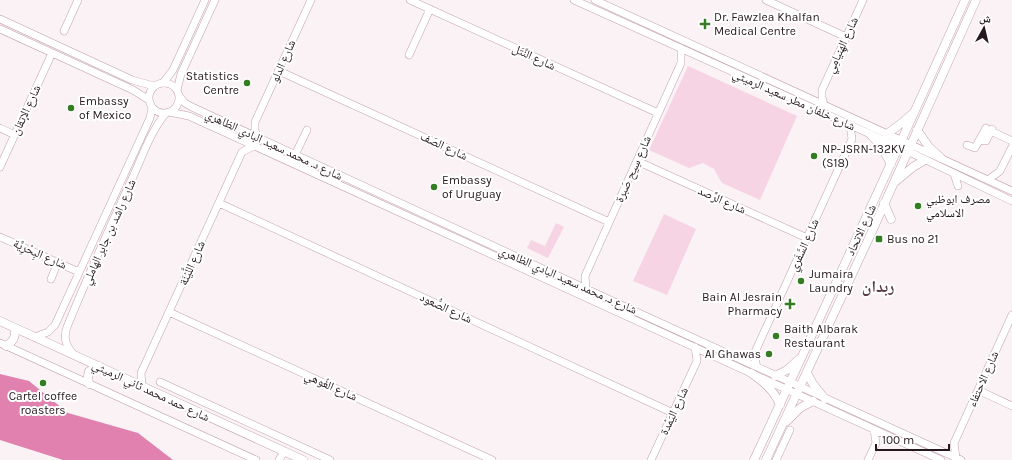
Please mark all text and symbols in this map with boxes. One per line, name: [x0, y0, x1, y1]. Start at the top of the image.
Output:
north arrow: [964, 8, 1004, 48]
place label: Dr. Fawzlea Khalfan Medical Centre: [714, 10, 820, 38]
text: ش: [978, 11, 992, 27]
street label: شارع الهِنيامِي: [823, 15, 864, 77]
marker: Dr. Fawzlea Khalfan Medical Centre: [699, 18, 711, 30]
street label: شارع الدلو: [267, 38, 299, 85]
street label: شارع النَّتَل: [510, 41, 558, 74]
street label: شارع خلفان مطر سعيد الرميثي: [729, 67, 858, 136]
place label: Statistics Centre: [186, 69, 239, 97]
marker: Statistics Centre: [242, 78, 252, 88]
street label: شارع الإتقان: [8, 83, 45, 138]
place label: Embassy of Mexico: [79, 94, 131, 122]
marker: Embassy of Mexico: [66, 103, 76, 113]
street label: شارع د. محمد سعيد البادي الظاهري: [202, 107, 345, 186]
street label: شارع الصَف: [418, 129, 470, 164]
street label: شارع سِيح صَبرة: [612, 133, 655, 205]
place label: NP-JSRN-132KV (S18): [822, 142, 905, 170]
marker: NP-JSRN-132KV (S18): [809, 151, 819, 161]
place label: Embassy of Uruguay: [442, 173, 502, 201]
street label: شارع راشد بن جابر الهاملي: [79, 177, 141, 288]
marker: Embassy of Uruguay: [429, 182, 439, 192]
street label: شارع الرَّصد: [695, 183, 748, 218]
place label: مصرف ابوظبي الاسلامي: [926, 192, 990, 223]
marker: مصرف ابوظبي الاسلامي: [913, 201, 923, 211]
street label: شارع الاتحاد: [843, 202, 880, 258]
street label: شارع السَّفَري: [786, 217, 825, 275]
place label: Bus no 21: [887, 232, 938, 246]
marker: Bus no 21: [874, 234, 884, 244]
street label: شارع البِحْرِيَّة: [10, 236, 69, 274]
street label: شارع اللَّيْنَة: [175, 238, 209, 288]
street label: شارع د. محمد سعيد البادي الظاهري: [495, 243, 639, 320]
place label: Jumaira Laundry: [809, 267, 853, 295]
marker: Jumaira Laundry: [796, 276, 806, 286]
district label: ربدان: [862, 277, 894, 296]
street label: شارع الصُّعود: [417, 290, 474, 327]
place label: Bain Al Jesrain Pharmacy: [702, 290, 782, 318]
marker: Bain Al Jesrain Pharmacy: [785, 299, 795, 309]
place label: Baith Albarak Restaurant: [784, 322, 858, 350]
marker: Baith Albarak Restaurant: [771, 331, 781, 341]
place label: Al Ghawas: [705, 347, 761, 361]
marker: Al Ghawas: [764, 349, 774, 359]
street label: شارع الاحتفاء: [964, 349, 1002, 409]
street label: شارع حمد محمد ثاني الرميثي: [89, 358, 212, 427]
street label: شارع الغُوهي: [301, 368, 360, 407]
marker: Cartel coffee roasters: [38, 378, 48, 388]
street label: شارع اليَمْدة: [657, 385, 692, 437]
place label: Cartel coffee roasters: [9, 389, 77, 417]
scale bar: [876, 426, 949, 452]
text: 100 m: [882, 433, 914, 447]

